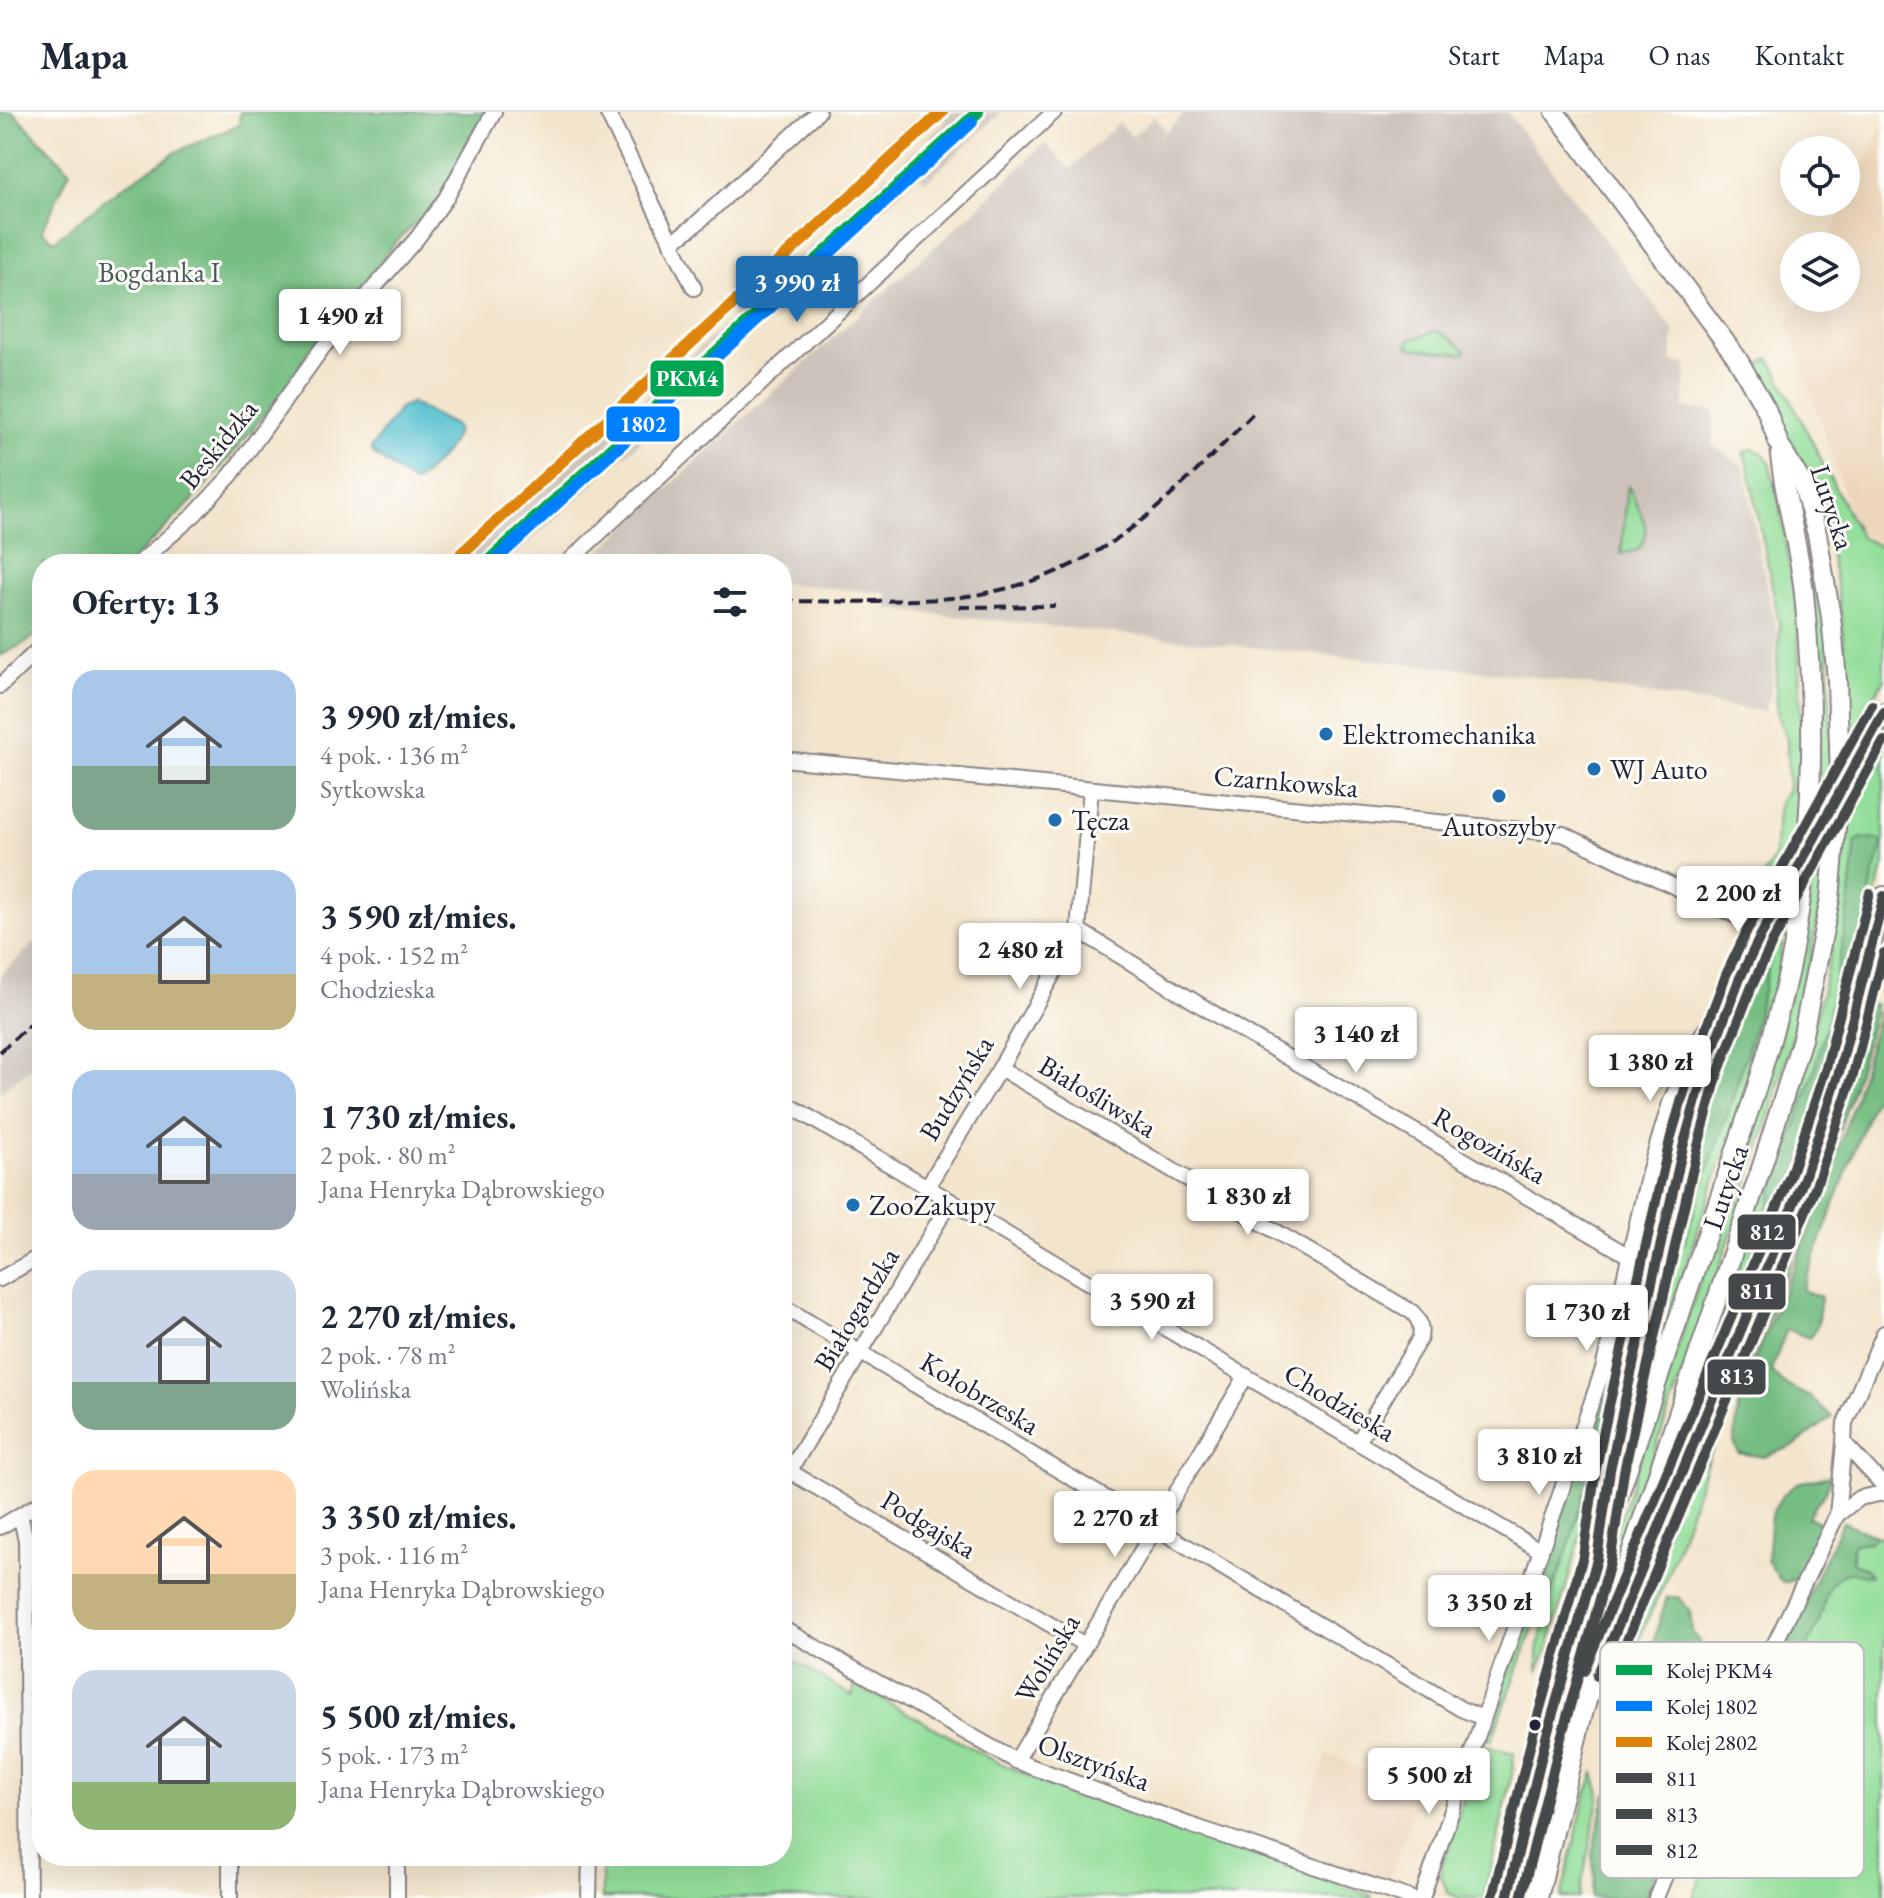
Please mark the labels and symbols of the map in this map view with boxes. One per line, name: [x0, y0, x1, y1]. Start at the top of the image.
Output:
park label: Bogdanka I: [98, 254, 220, 290]
pin: 3 990 zł: [714, 256, 880, 324]
pin: 1 490 zł: [257, 289, 423, 357]
line badge: PKM4: [649, 359, 725, 398]
text: PKM4: [656, 364, 718, 393]
street label: Beskidzka: [171, 391, 266, 496]
line badge: 1802: [605, 405, 681, 443]
text: 1802: [620, 410, 667, 439]
street label: Lutycka: [1802, 460, 1864, 555]
place label: Elektromechanika: [1342, 716, 1537, 752]
marker: Elektromechanika: [1317, 725, 1335, 743]
place label: WJ Auto: [1610, 751, 1708, 787]
street label: Czarnkowska: [1212, 757, 1361, 805]
marker: WJ Auto: [1585, 760, 1603, 778]
marker: Autoszyby: [1490, 787, 1508, 805]
place label: Tęcza: [1071, 802, 1131, 838]
place label: Autoszyby: [1441, 808, 1557, 844]
marker: Tęcza: [1046, 811, 1064, 829]
pin: 2 200 zł: [1655, 866, 1821, 934]
pin: 2 480 zł: [937, 923, 1103, 991]
pin: 3 140 zł: [1273, 1007, 1439, 1075]
street label: Budzyńska: [911, 1028, 1002, 1147]
pin: 1 380 zł: [1567, 1035, 1733, 1103]
street label: Białośliwska: [1032, 1047, 1164, 1146]
street label: Rogozińska: [1427, 1098, 1554, 1192]
street label: Lutycka: [1694, 1139, 1756, 1234]
pin: 1 830 zł: [1165, 1169, 1331, 1237]
place label: ZooZakupy: [869, 1187, 996, 1223]
marker: ZooZakupy: [844, 1196, 862, 1214]
line badge: 812: [1736, 1213, 1797, 1251]
text: 812: [1750, 1218, 1785, 1247]
street label: Białogardzka: [805, 1240, 907, 1377]
line badge: 811: [1727, 1272, 1787, 1311]
pin: 3 590 zł: [1069, 1274, 1235, 1342]
text: 811: [1740, 1277, 1774, 1306]
pin: 1 730 zł: [1504, 1285, 1670, 1353]
street label: Kołobrzeska: [914, 1343, 1047, 1443]
street label: Chodzieska: [1278, 1355, 1403, 1450]
line badge: 813: [1706, 1358, 1767, 1396]
text: 813: [1720, 1362, 1754, 1391]
pin: 3 810 zł: [1456, 1429, 1622, 1497]
street label: Podgajska: [875, 1482, 984, 1567]
pin: 2 270 zł: [1032, 1491, 1198, 1559]
pin: 3 350 zł: [1406, 1575, 1572, 1643]
street label: Wolińska: [1006, 1606, 1088, 1709]
legend: [1600, 1642, 1864, 1878]
text: Kolej PKM4: [1666, 1656, 1773, 1685]
text: Kolej 1802: [1666, 1692, 1757, 1721]
unlabelled marker: [1527, 1717, 1543, 1733]
street label: Olsztyńska: [1033, 1725, 1156, 1799]
text: Kolej 2802: [1666, 1728, 1757, 1757]
pin: 5 500 zł: [1346, 1748, 1512, 1816]
text: 811: [1666, 1764, 1698, 1793]
text: 813: [1666, 1800, 1698, 1829]
text: 812: [1666, 1836, 1698, 1865]

